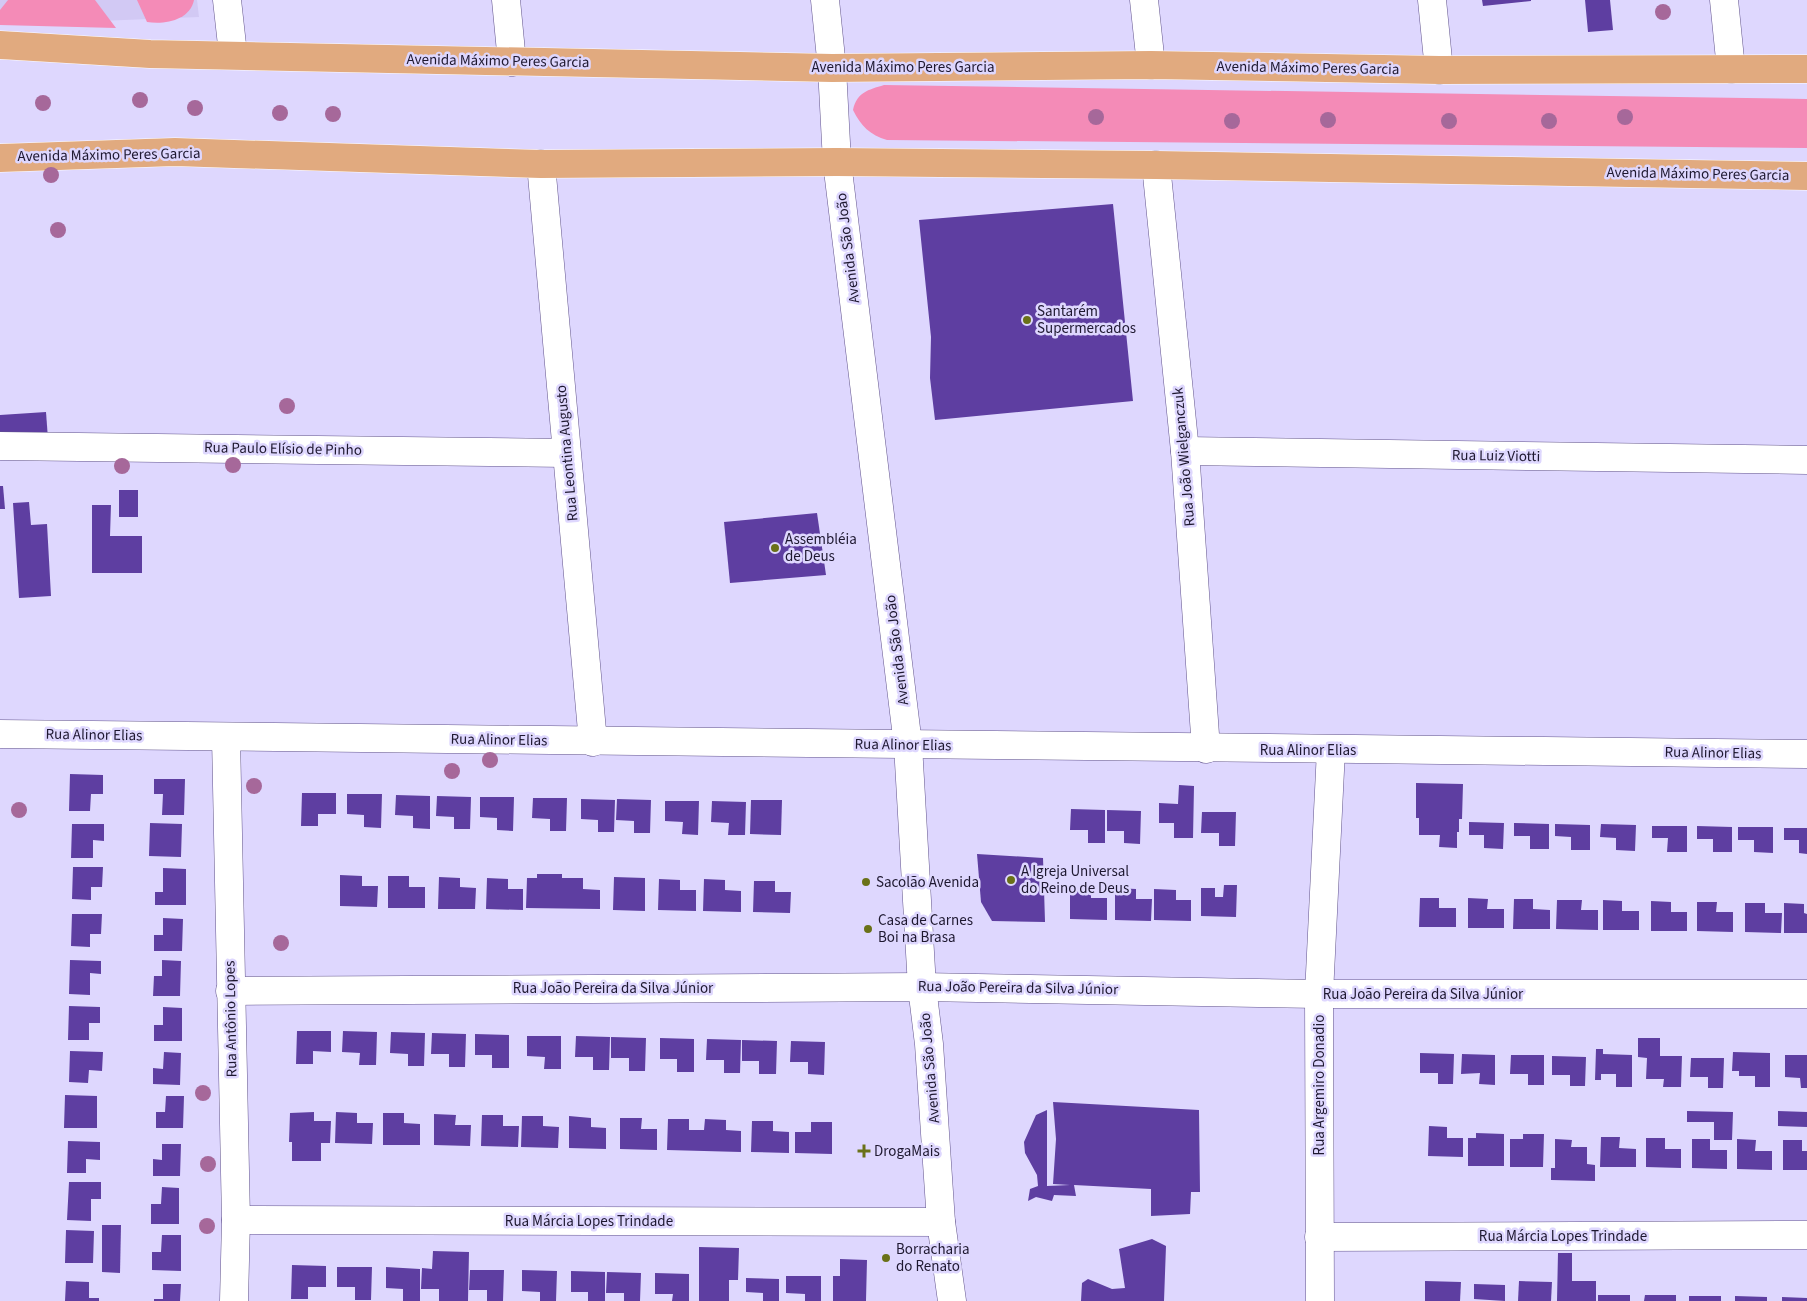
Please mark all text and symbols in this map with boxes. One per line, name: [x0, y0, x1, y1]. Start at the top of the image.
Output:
street label: Avenida Máximo Peres Garcia: [406, 49, 590, 73]
street label: Avenida Máximo Peres Garcia: [1216, 56, 1400, 80]
street label: Avenida Máximo Peres Garcia: [812, 57, 994, 78]
street label: Avenida Máximo Peres Garcia: [17, 143, 201, 167]
street label: Avenida Máximo Peres Garcia: [1606, 162, 1790, 186]
street label: Avenida São João: [831, 192, 865, 304]
place label: Santarém Supermercados: [1037, 301, 1136, 339]
marker: Santarém Supermercados: [1021, 314, 1033, 326]
street label: Rua Leontina Augusto: [551, 384, 583, 522]
street label: Rua João Wielganczuk: [1167, 386, 1201, 527]
street label: Rua Paulo Elísio de Pinho: [204, 437, 362, 461]
street label: Rua Luiz Viotti: [1452, 445, 1540, 467]
place label: Assembléia de Deus: [785, 529, 857, 567]
marker: Assembléia de Deus: [769, 542, 781, 554]
street label: Avenida São João: [880, 594, 914, 706]
street label: Rua Alinor Elias: [45, 724, 143, 746]
street label: Rua Alinor Elias: [450, 729, 548, 751]
street label: Rua Alinor Elias: [854, 734, 952, 756]
street label: Rua Alinor Elias: [1260, 740, 1356, 761]
street label: Rua Alinor Elias: [1664, 742, 1762, 764]
place label: A Igreja Universal do Reino de Deus: [1021, 861, 1129, 899]
place label: Sacolão Avenida: [876, 872, 979, 893]
marker: A Igreja Universal do Reino de Deus: [1005, 874, 1017, 886]
marker: Sacolão Avenida: [860, 876, 872, 888]
place label: Casa de Carnes Boi na Brasa: [878, 910, 973, 948]
marker: Casa de Carnes Boi na Brasa: [862, 923, 874, 935]
street label: Rua Antônio Lopes: [219, 960, 243, 1078]
street label: Rua João Pereira da Silva Júnior: [918, 976, 1119, 1000]
street label: Rua João Pereira da Silva Júnior: [513, 978, 714, 999]
street label: Rua João Pereira da Silva Júnior: [1323, 984, 1524, 1005]
street label: Avenida São João: [915, 1012, 945, 1124]
street label: Rua Argemiro Donadio: [1309, 1015, 1330, 1155]
place label: DrogaMais: [874, 1141, 940, 1162]
marker: DrogaMais: [858, 1145, 870, 1157]
street label: Rua Márcia Lopes Trindade: [505, 1211, 673, 1232]
street label: Rua Márcia Lopes Trindade: [1479, 1226, 1647, 1247]
place label: Borracharia do Renato: [896, 1239, 970, 1277]
marker: Borracharia do Renato: [880, 1252, 892, 1264]

